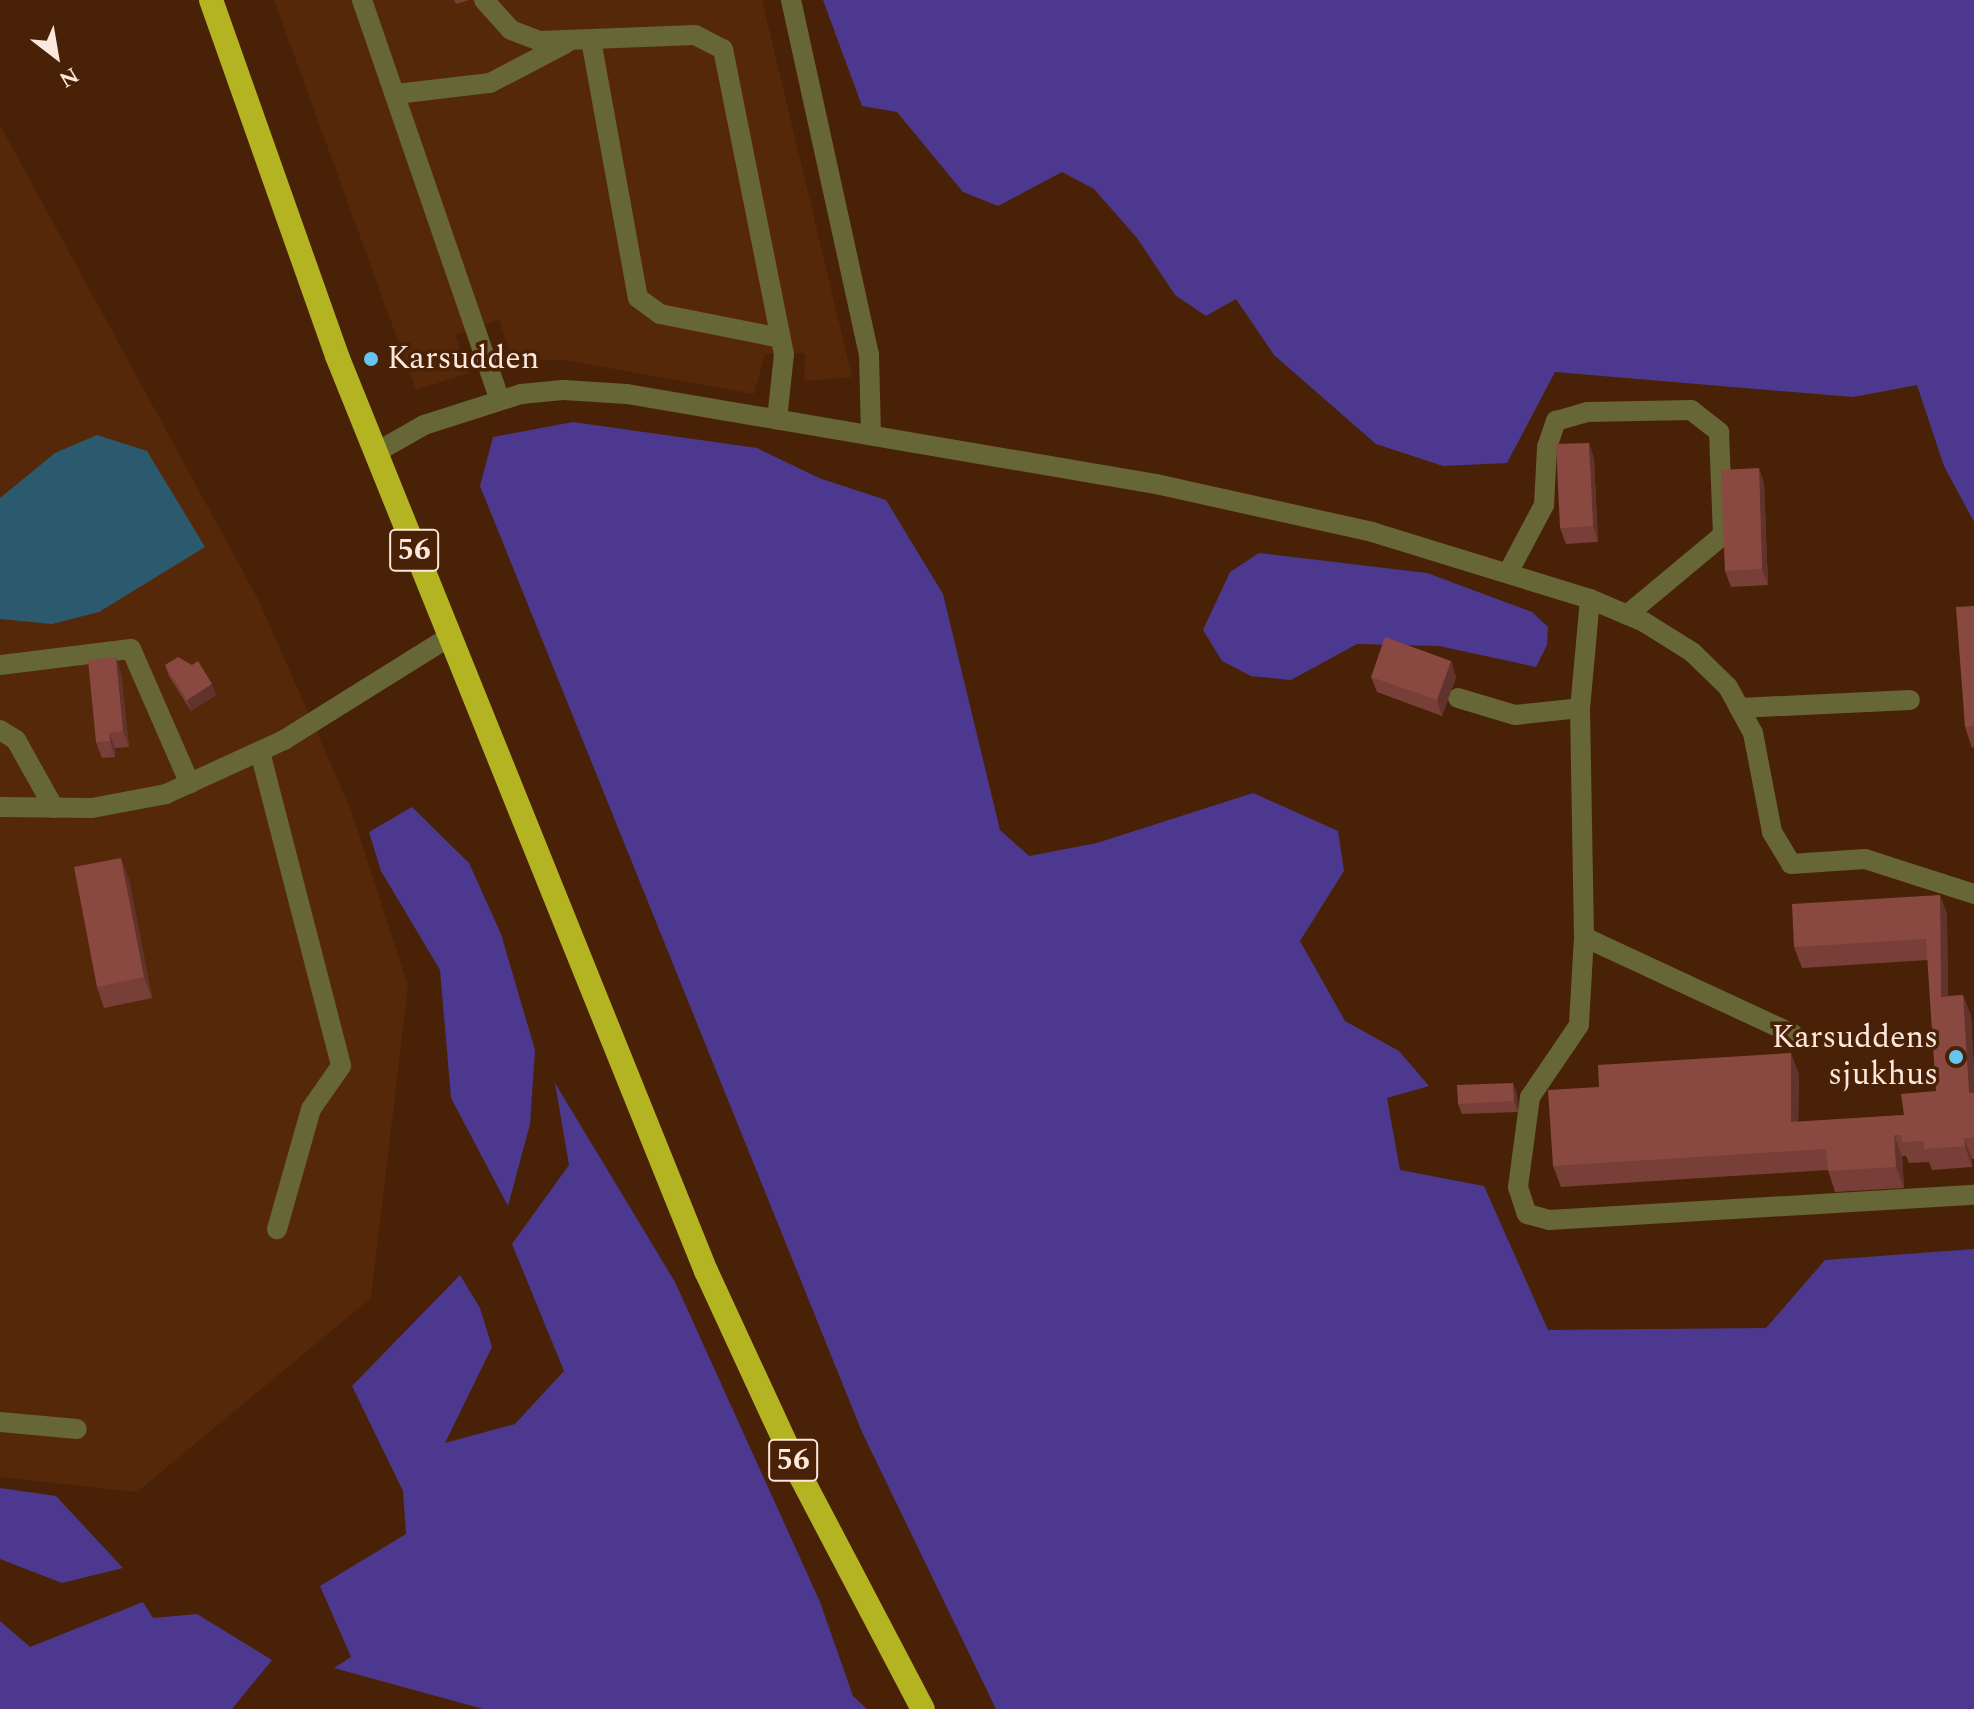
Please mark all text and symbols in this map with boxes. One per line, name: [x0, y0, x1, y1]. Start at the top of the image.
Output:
north arrow: [16, 16, 96, 96]
text: N: [52, 58, 85, 96]
place label: Karsudden: [387, 340, 539, 378]
marker: Karsudden: [362, 350, 380, 368]
road number: 56: [388, 524, 440, 576]
place label: Karsuddens sjukhus: [1772, 1020, 1938, 1095]
marker: Karsuddens sjukhus: [1945, 1046, 1967, 1068]
road number: 56: [767, 1434, 819, 1486]

